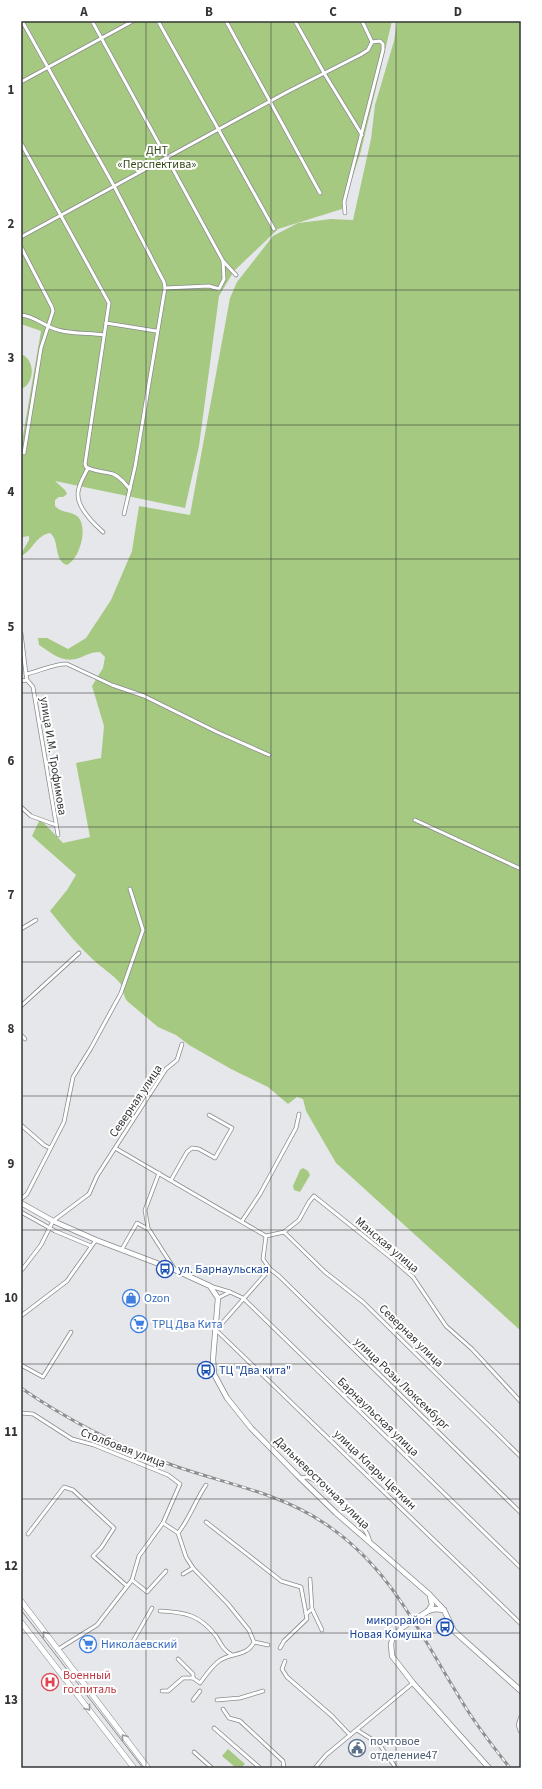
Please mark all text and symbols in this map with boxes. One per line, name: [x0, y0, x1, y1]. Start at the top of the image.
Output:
text: A: [79, 3, 88, 21]
text: B: [205, 3, 213, 21]
text: C: [329, 3, 337, 21]
text: D: [454, 3, 462, 21]
text: 1: [8, 81, 15, 99]
park label: ДНТ «Перспектива»: [118, 142, 196, 173]
text: 2: [8, 215, 15, 233]
text: 3: [8, 349, 15, 367]
text: 4: [8, 483, 15, 501]
text: 5: [8, 618, 15, 636]
street label: улица И.М. Трофимова: [35, 696, 71, 816]
text: 6: [8, 752, 15, 770]
text: 7: [8, 886, 15, 904]
text: 8: [8, 1020, 15, 1038]
street label: Северная улица: [105, 1061, 167, 1141]
text: 9: [8, 1155, 15, 1173]
street label: Манская улица: [351, 1213, 423, 1277]
bus stop icon: ул. Барнаульская: [155, 1259, 175, 1279]
place label: ул. Барнаульская: [178, 1261, 269, 1278]
shop icon: Ozon: [121, 1288, 141, 1308]
text: 10: [4, 1289, 18, 1307]
place label: Ozon: [144, 1290, 170, 1307]
street label: Северная улица: [375, 1301, 447, 1371]
supermarket icon: ТРЦ Два Кита: [129, 1314, 149, 1334]
place label: ТРЦ Два Кита: [152, 1316, 223, 1333]
street label: улица Розы Люксембург: [350, 1334, 454, 1434]
bus stop icon: ТЦ "Два кита": [196, 1360, 216, 1380]
place label: ТЦ "Два кита": [219, 1362, 291, 1379]
street label: Барнаульская улица: [333, 1374, 423, 1460]
text: 11: [4, 1423, 18, 1441]
street label: Столбовая улица: [78, 1424, 168, 1472]
street label: улица Клары Цеткин: [330, 1426, 420, 1514]
street label: Дальневосточная улица: [270, 1433, 374, 1533]
text: 12: [4, 1557, 18, 1575]
place label: микрорайон Новая Комушка: [350, 1612, 432, 1643]
bus stop icon: микрорайон Новая Комушка: [435, 1617, 455, 1637]
one-way arrow: [43, 1631, 50, 1638]
supermarket icon: Николаевский: [78, 1634, 98, 1654]
place label: Николаевский: [101, 1636, 177, 1653]
place label: Военный госпиталь: [63, 1667, 116, 1698]
hospital icon: Военный госпиталь: [40, 1672, 60, 1692]
text: 13: [4, 1691, 18, 1709]
one-way arrow: [83, 1704, 90, 1711]
place label: почтовое отделение47: [370, 1733, 438, 1764]
one-way arrow: [122, 1734, 129, 1741]
public building icon: почтовое отделение47: [347, 1738, 367, 1758]

